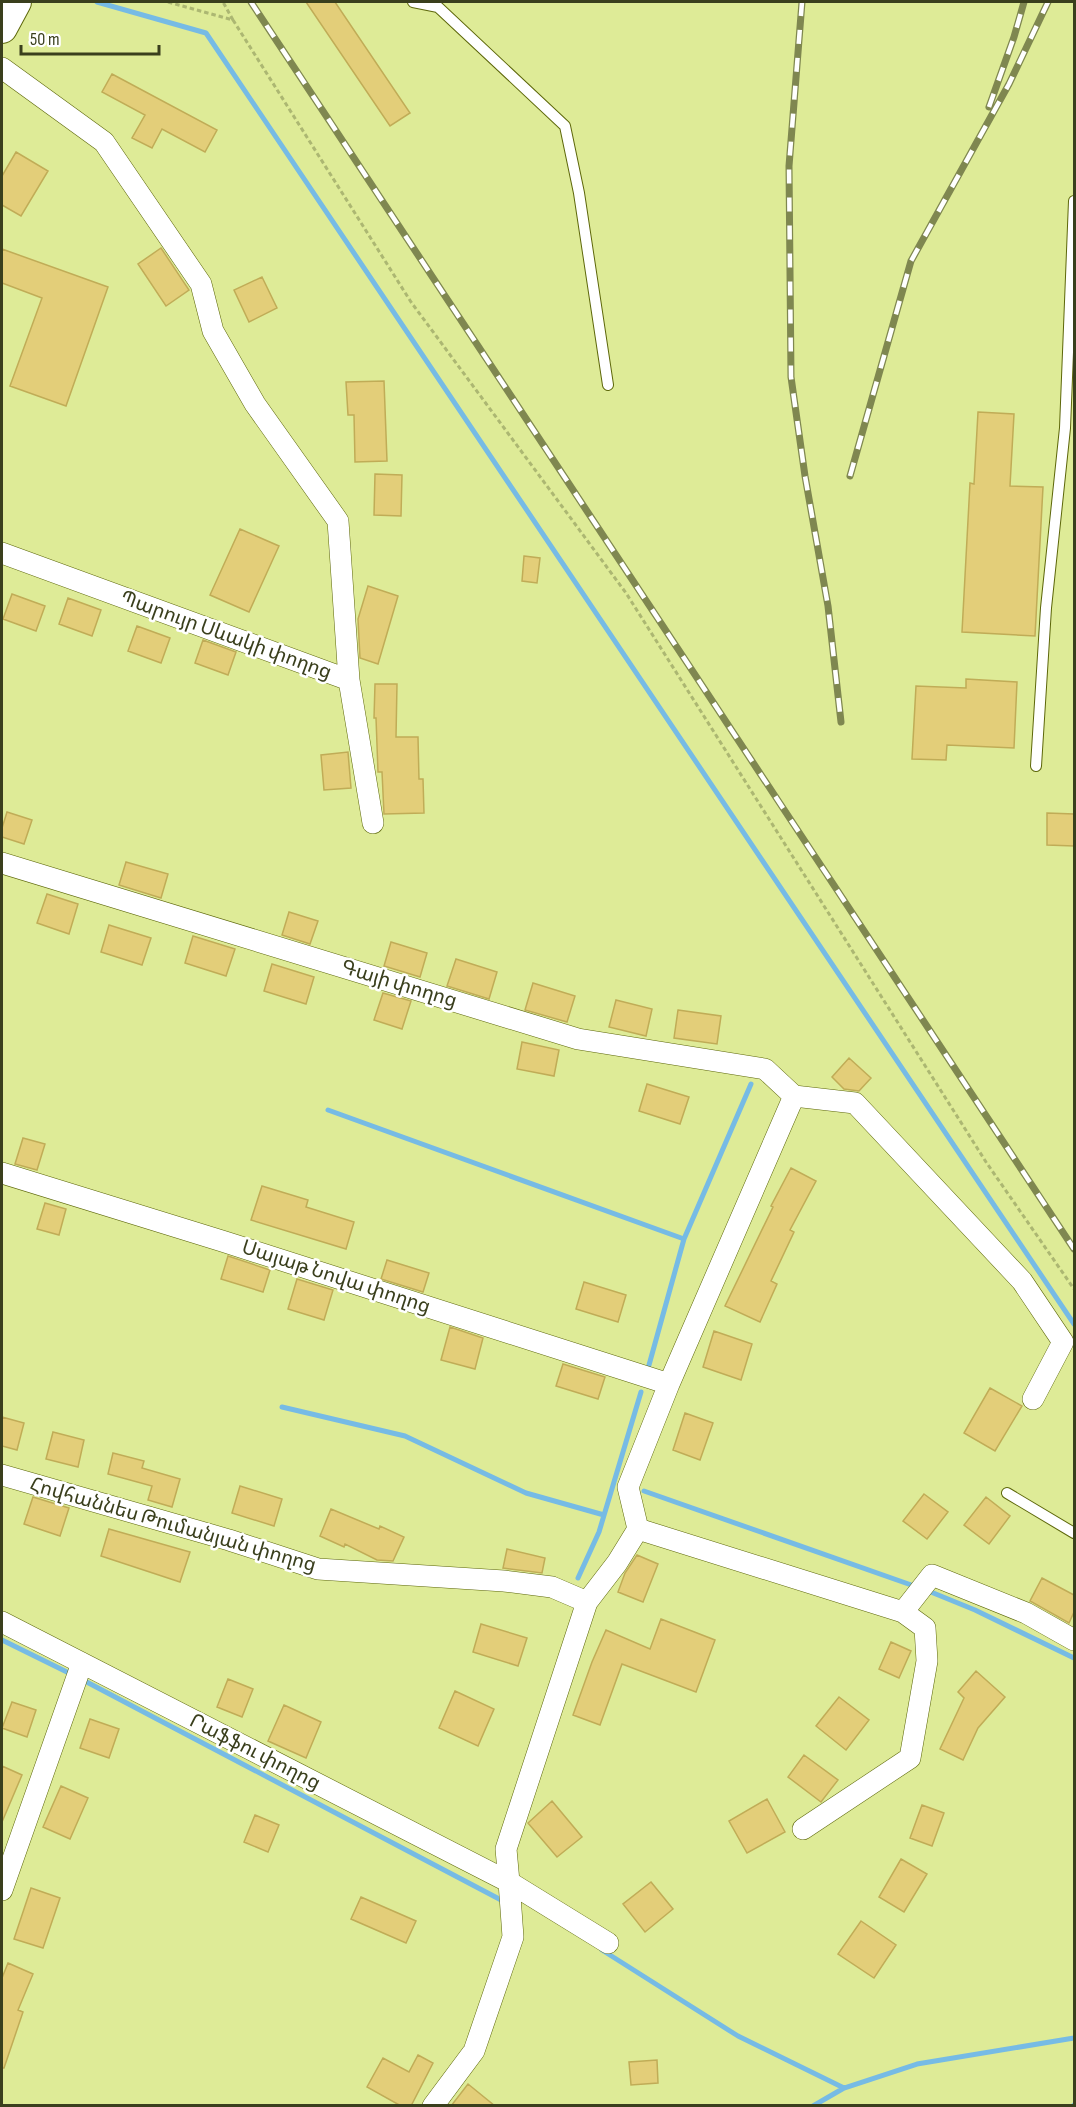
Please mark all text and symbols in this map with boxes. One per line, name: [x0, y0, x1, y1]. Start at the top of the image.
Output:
scale bar: [21, 18, 159, 56]
text: 50 m: [30, 29, 60, 50]
street label: Պարույր Սևակի փողոց: [117, 586, 335, 684]
street label: Գայի փողոց: [338, 955, 460, 1013]
street label: Սայաթ Նովա փողոց: [239, 1235, 433, 1319]
street label: Հովհաննես Թումանյան փողոց: [27, 1473, 319, 1577]
street label: Րաֆֆու փողոց: [186, 1709, 324, 1795]

